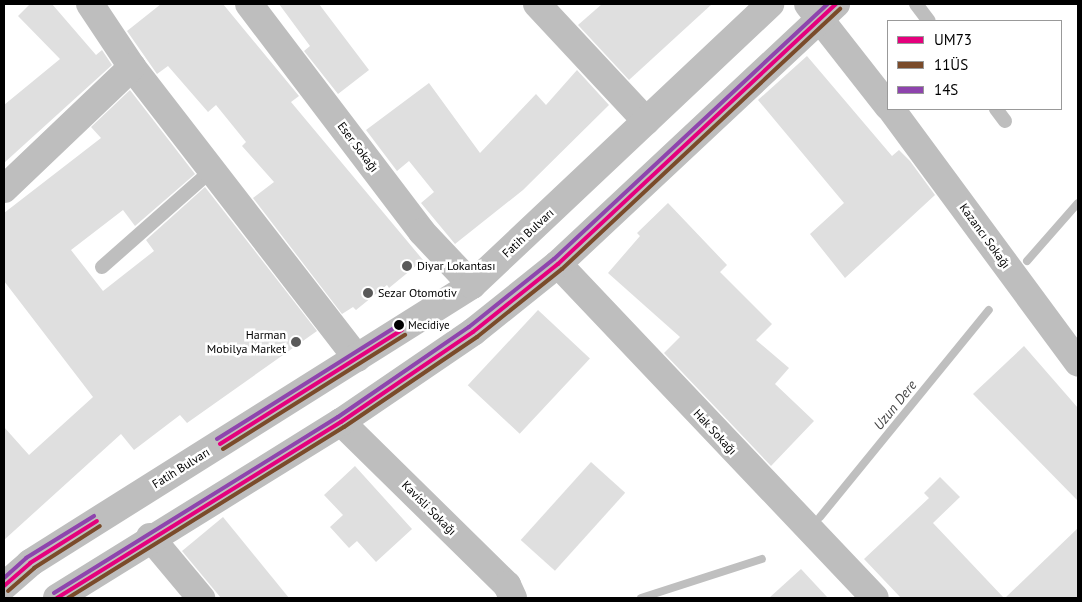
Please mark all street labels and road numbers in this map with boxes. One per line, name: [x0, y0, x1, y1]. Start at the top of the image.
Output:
street label: Eser Sokağı: [334, 119, 382, 175]
street label: Kazancı Sokağı: [957, 201, 1013, 271]
street label: Fatih Bulvarı: [499, 205, 557, 261]
street label: Hak Sokağı: [690, 406, 740, 458]
street label: Fatih Bulvarı: [150, 445, 212, 491]
street label: Kavisli Sokağı: [399, 478, 459, 538]

